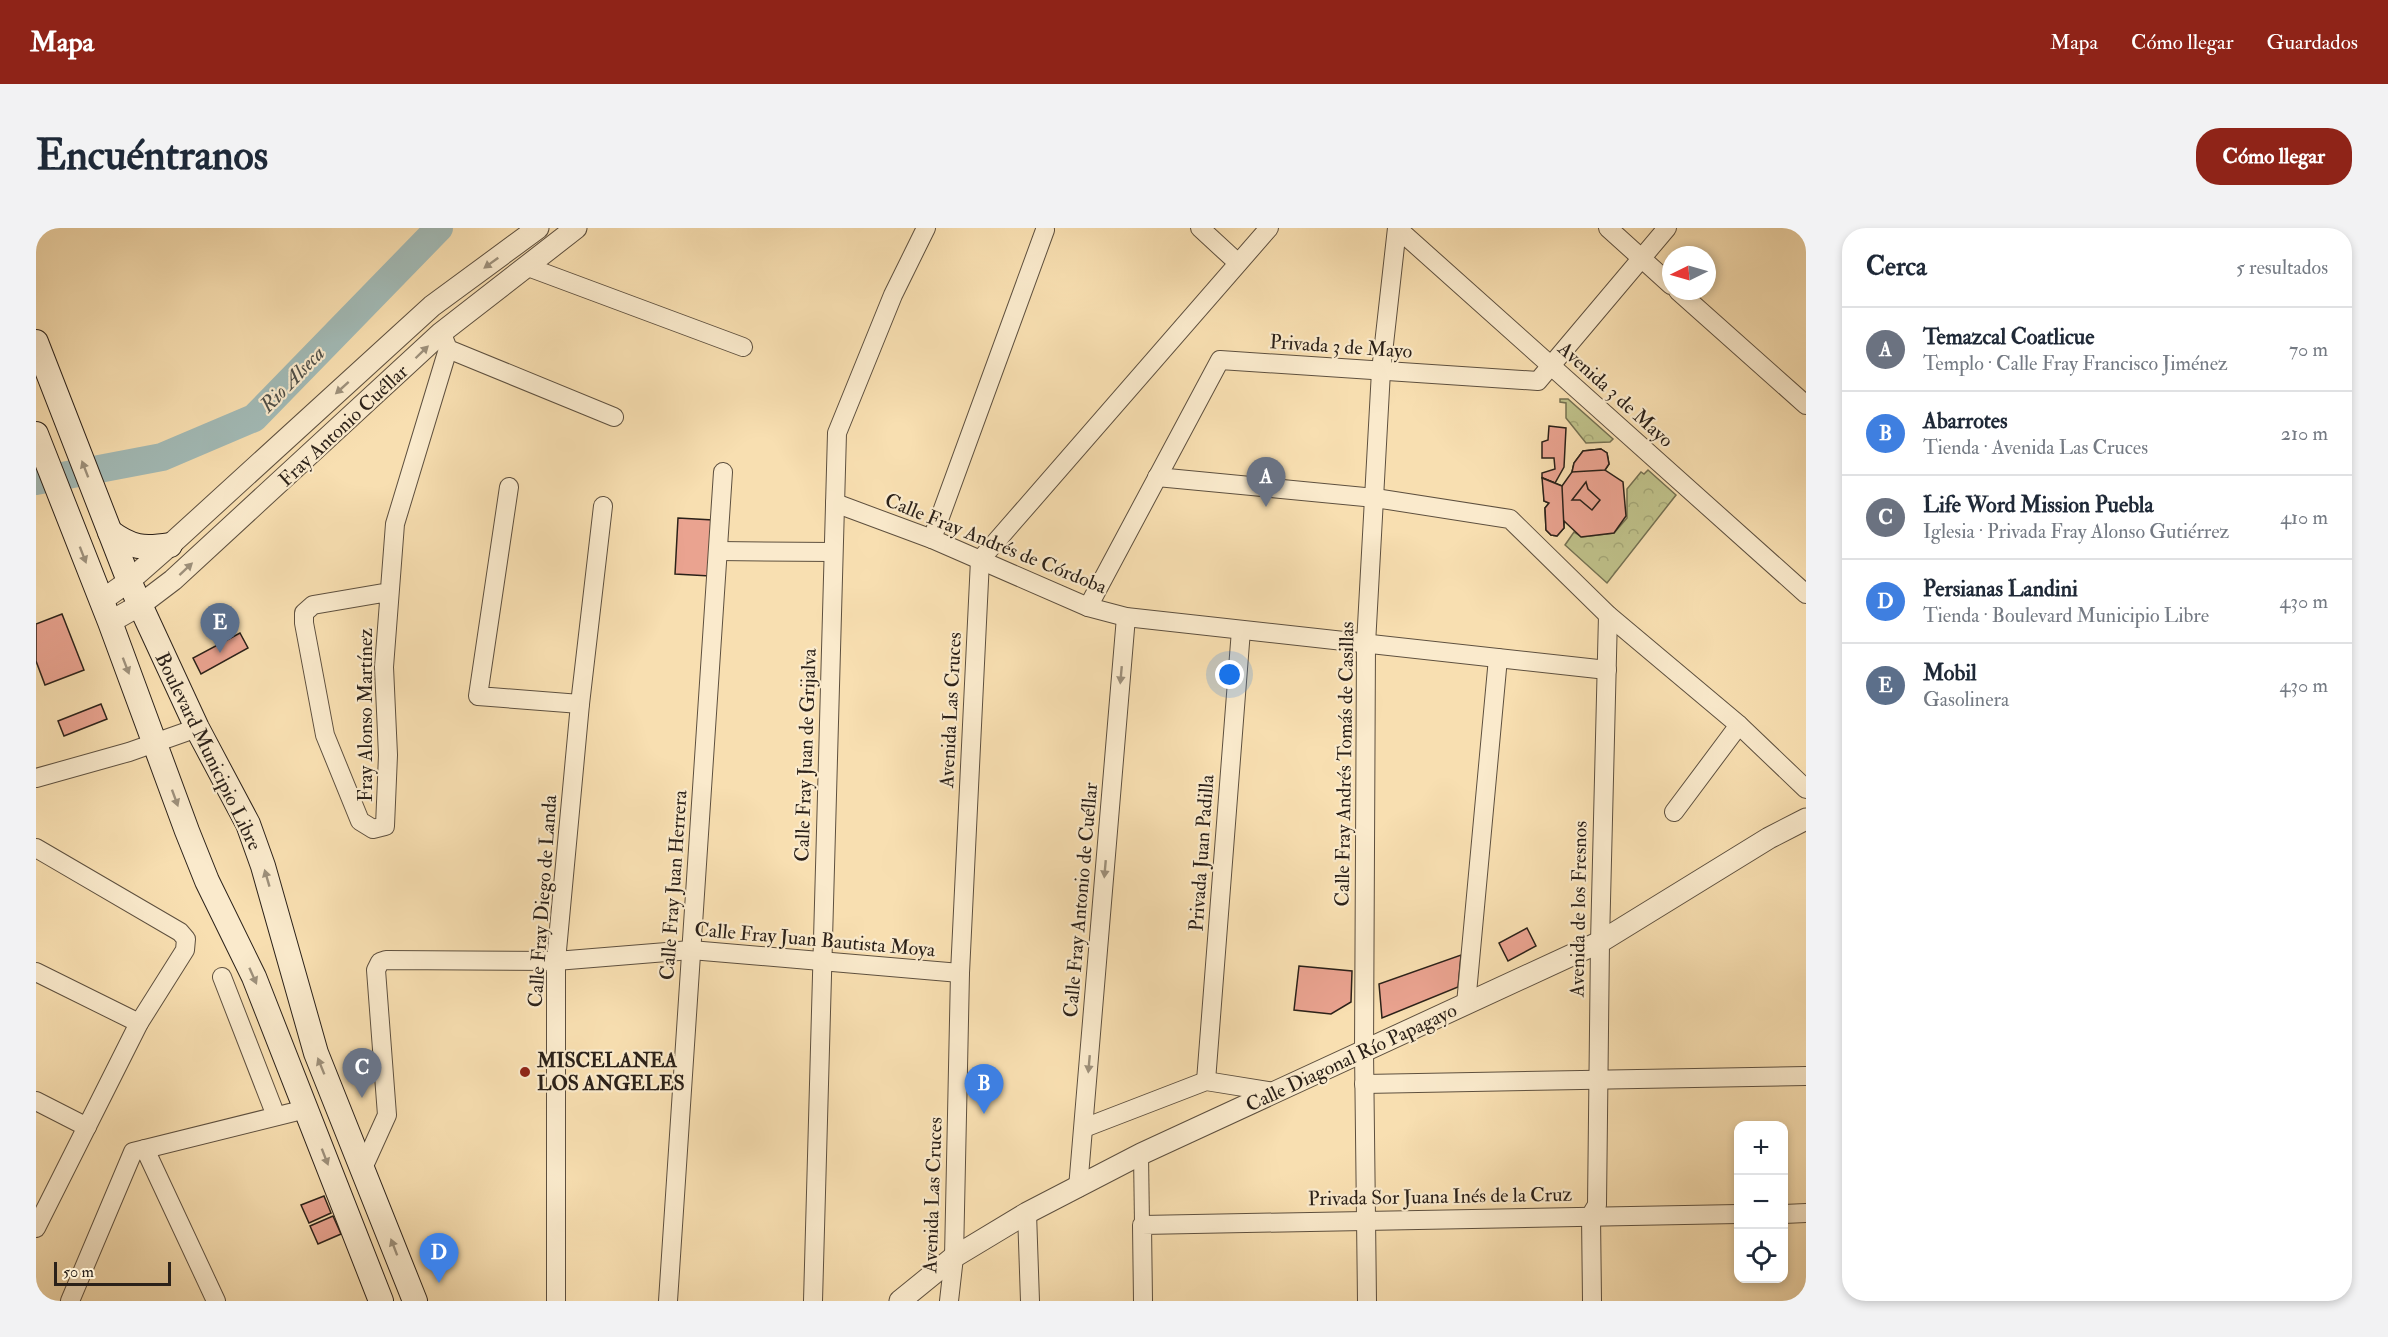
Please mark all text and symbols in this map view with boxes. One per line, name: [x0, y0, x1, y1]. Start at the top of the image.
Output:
text: Mapa: [30, 25, 94, 60]
text: Mapa: [2050, 29, 2098, 56]
text: Cómo llegar: [2131, 29, 2234, 56]
text: Guardados: [2267, 29, 2358, 56]
button: Cómo llegar: [2196, 128, 2352, 185]
text: Encuéntranos: [36, 130, 268, 182]
north arrow: [1662, 246, 1716, 300]
text: Cerca: [1866, 251, 1927, 283]
text: 5 resultados: [2236, 255, 2328, 280]
one-way arrow: [483, 256, 498, 268]
text: Temazcal Coatlicue: [1923, 323, 2094, 351]
street label: Privada 3 de Mayo: [1269, 329, 1413, 364]
street label: Avenida 3 de Mayo: [1552, 335, 1679, 453]
text: A: [1879, 337, 1892, 362]
text: 70 m: [2289, 337, 2328, 362]
water label: Rio Alseca: [253, 340, 331, 419]
one-way arrow: [415, 345, 430, 359]
text: Templo · Calle Fray Francisco Jiménez: [1923, 351, 2228, 376]
street label: Fray Antonio Cuéllar: [273, 359, 414, 492]
one-way arrow: [335, 381, 350, 394]
text: Abarrotes: [1923, 407, 2008, 435]
text: B: [1879, 421, 1892, 446]
text: 210 m: [2281, 421, 2328, 446]
text: Tienda · Avenida Las Cruces: [1923, 435, 2148, 460]
pin: A: [1246, 458, 1286, 507]
one-way arrow: [80, 459, 90, 477]
street label: Calle Fray Andrés de Córdoba: [881, 487, 1111, 600]
text: Life Word Mission Puebla: [1923, 491, 2154, 519]
text: C: [1878, 505, 1893, 530]
text: 410 m: [2280, 505, 2328, 530]
text: Iglesia · Privada Fray Alonso Gutiérrez: [1923, 519, 2229, 544]
one-way arrow: [78, 547, 88, 565]
one-way arrow: [178, 563, 193, 576]
text: Persianas Landini: [1923, 575, 2078, 603]
text: D: [1877, 589, 1894, 614]
text: 430 m: [2280, 589, 2328, 614]
text: Tienda · Boulevard Municipio Libre: [1923, 603, 2209, 628]
pin: E: [200, 604, 240, 653]
street label: Calle Fray Andrés Tomás de Casillas: [1330, 621, 1359, 907]
street label: Fray Alonso Martínez: [353, 628, 378, 802]
street label: Avenida Las Cruces: [934, 631, 967, 790]
street label: Calle Fray Juan de Grijalva: [789, 647, 822, 862]
street label: Boulevard Municipio Libre: [149, 648, 267, 855]
one-way arrow: [122, 657, 132, 675]
text: Mobil: [1923, 659, 1977, 687]
your location: [1215, 660, 1244, 689]
one-way arrow: [1116, 666, 1126, 685]
text: E: [1878, 673, 1893, 698]
text: 430 m: [2280, 673, 2328, 698]
text: Gasolinera: [1923, 687, 2009, 712]
street label: Privada Juan Padilla: [1184, 773, 1220, 932]
street label: Calle Fray Antonio de Cuéllar: [1058, 781, 1103, 1019]
street label: Calle Fray Juan Herrera: [654, 788, 693, 981]
one-way arrow: [171, 789, 181, 807]
street label: Calle Fray Diego de Landa: [523, 793, 562, 1008]
street label: Avenida de los Fresnos: [1564, 820, 1593, 998]
one-way arrow: [1100, 860, 1110, 879]
one-way arrow: [262, 869, 271, 887]
street label: Calle Fray Juan Bautista Moya: [694, 917, 937, 963]
one-way arrow: [248, 968, 258, 986]
street label: Calle Diagonal Río Papagayo: [1242, 998, 1461, 1118]
pin: C: [342, 1048, 382, 1098]
place label: MISCELANEA LOS ANGELES: [536, 1048, 685, 1096]
one-way arrow: [1084, 1054, 1094, 1073]
one-way arrow: [316, 1056, 326, 1074]
pin: B: [964, 1064, 1004, 1114]
marker: MISCELANEA LOS ANGELES: [518, 1065, 532, 1079]
street label: Avenida Las Cruces: [917, 1116, 948, 1274]
map controls: [1734, 1121, 1788, 1283]
button: +: [1734, 1121, 1788, 1175]
one-way arrow: [320, 1149, 330, 1167]
button: −: [1734, 1175, 1788, 1229]
street label: Privada Sor Juana Inés de la Cruz: [1308, 1182, 1573, 1211]
button: locate: [1734, 1229, 1788, 1283]
pin: D: [420, 1234, 458, 1283]
one-way arrow: [388, 1237, 398, 1255]
scale bar: [54, 1259, 171, 1286]
text: 50 m: [63, 1262, 94, 1282]

